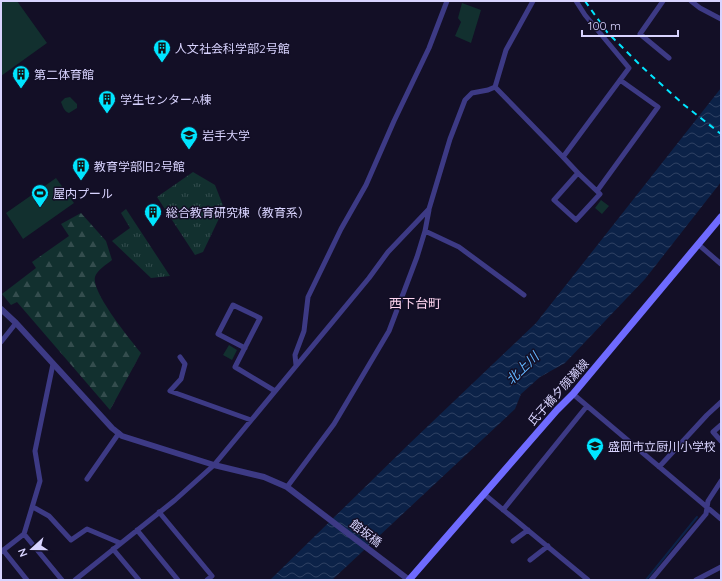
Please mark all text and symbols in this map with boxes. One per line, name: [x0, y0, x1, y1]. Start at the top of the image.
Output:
scale bar: [582, 12, 678, 38]
text: 100 m: [588, 18, 621, 33]
building icon: 人文社会科学部2号館: [152, 38, 172, 63]
place label: 人文社会科学部2号館: [175, 41, 290, 56]
building icon: 第二体育館: [11, 64, 31, 89]
place label: 第二体育館: [34, 67, 94, 82]
building icon: 学生センターA棟: [97, 89, 117, 114]
place label: 学生センターA棟: [120, 92, 212, 107]
school or university icon: 岩手大学: [179, 125, 199, 150]
place label: 岩手大学: [202, 128, 250, 143]
building icon: 教育学部旧2号館: [71, 156, 91, 181]
place label: 教育学部旧2号館: [94, 159, 185, 174]
sports icon: 屋内プール: [30, 183, 50, 208]
place label: 屋内プール: [53, 186, 113, 201]
building icon: 総合教育研究棟（教育系）: [143, 202, 163, 227]
place label: 総合教育研究棟（教育系）: [166, 205, 310, 220]
district label: 西下台町: [389, 295, 441, 311]
water label: 北上川: [502, 347, 543, 387]
street label: 氏子橋夕顔瀬線: [524, 356, 592, 428]
school or university icon: 盛岡市立厨川小学校: [585, 436, 605, 461]
place label: 盛岡市立厨川小学校: [608, 439, 716, 454]
street label: 館坂橋: [347, 516, 385, 550]
north arrow: [12, 529, 52, 569]
text: N: [15, 546, 31, 559]

